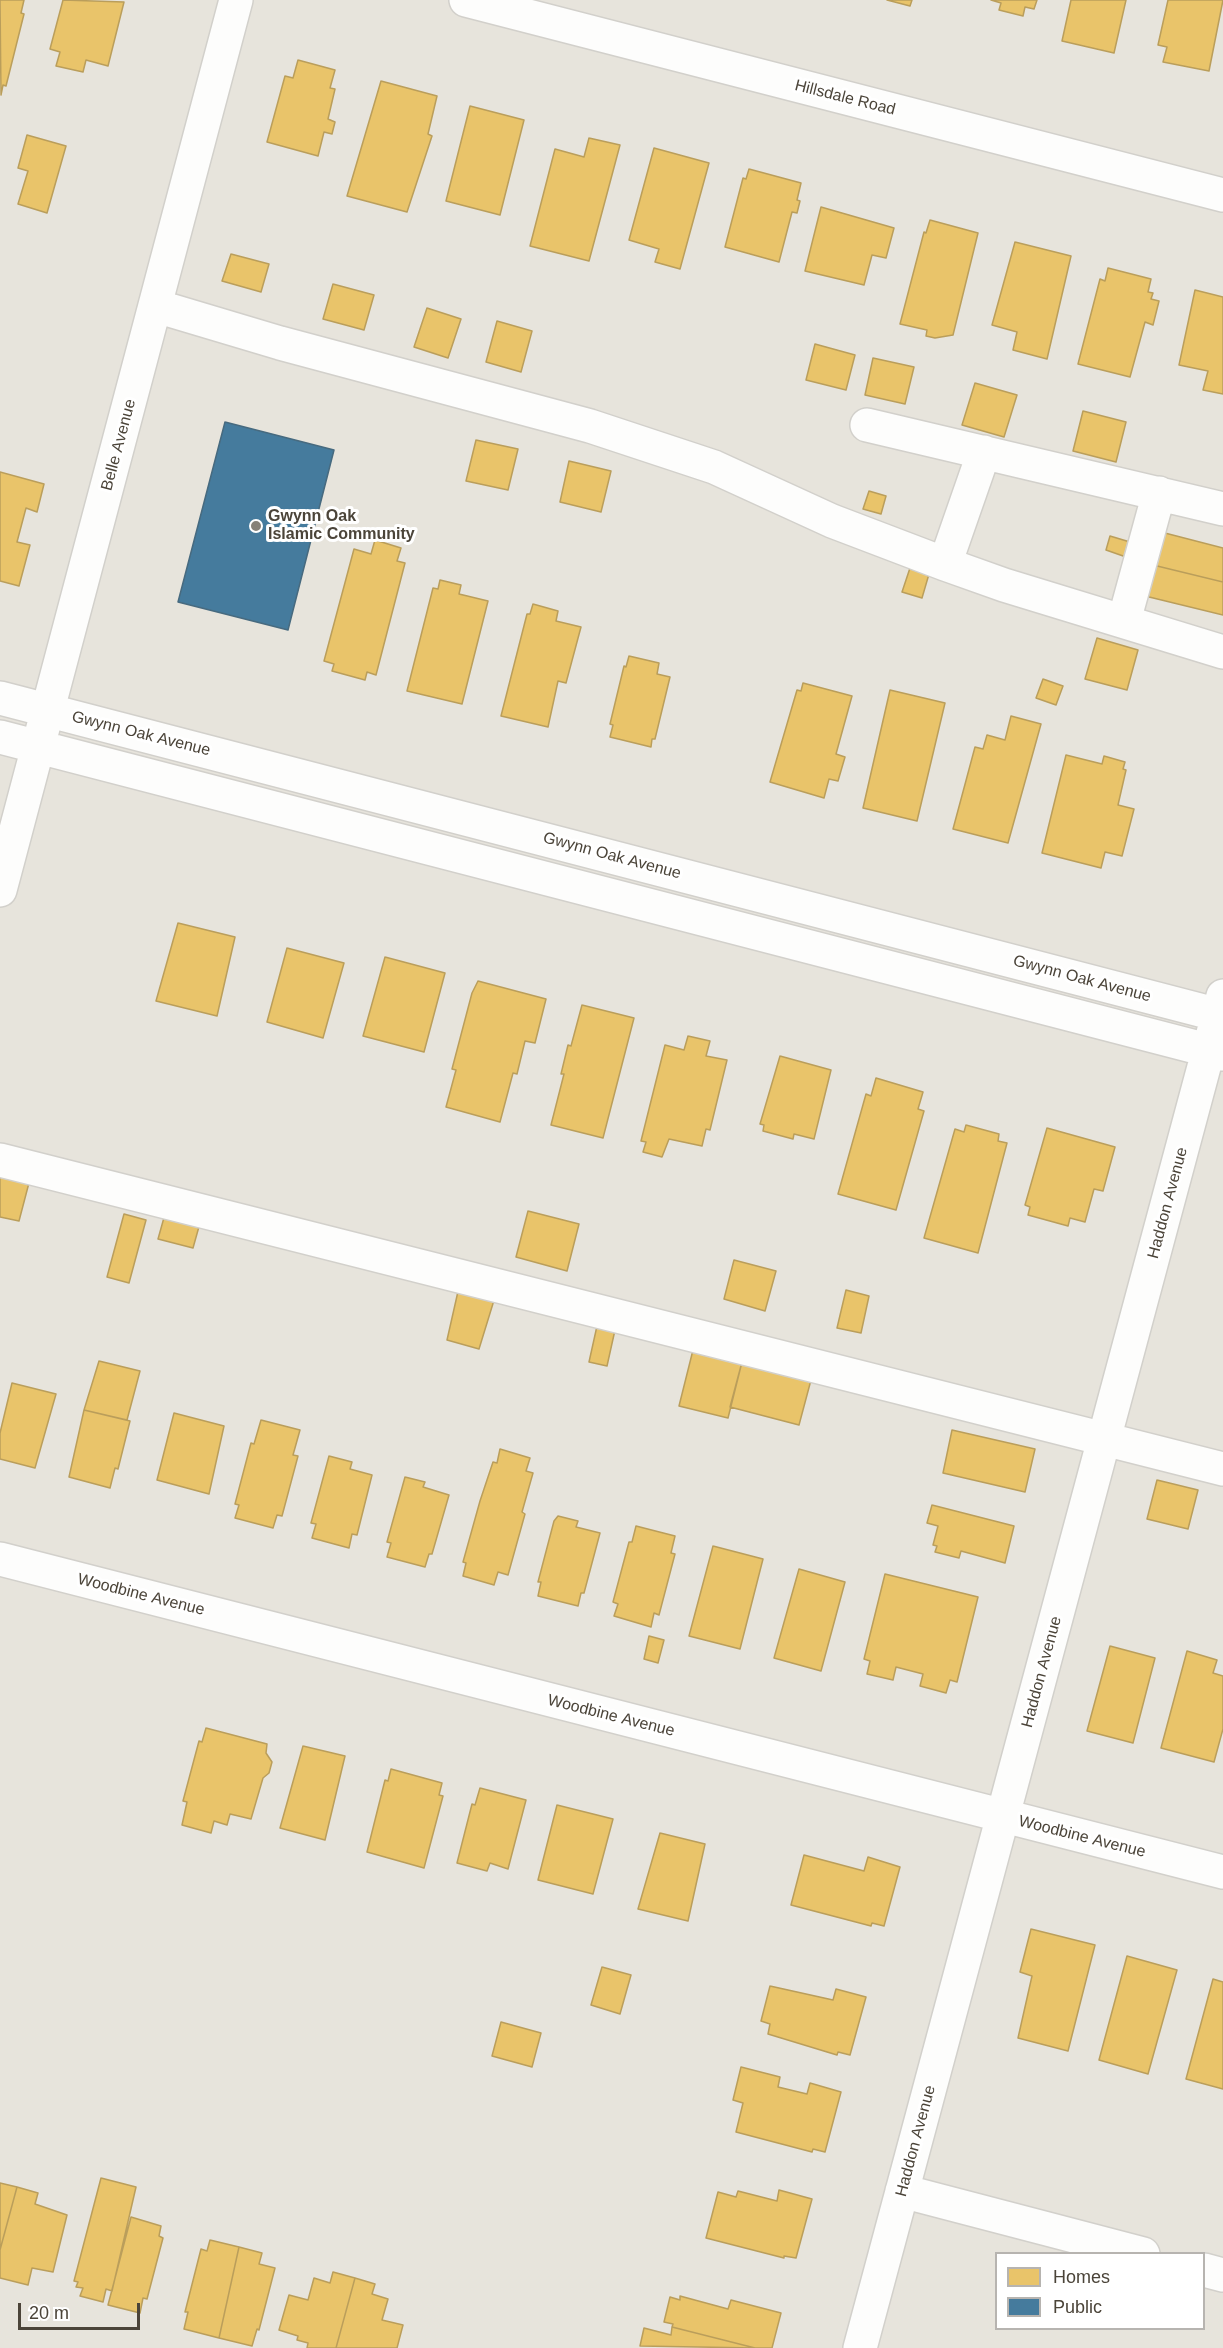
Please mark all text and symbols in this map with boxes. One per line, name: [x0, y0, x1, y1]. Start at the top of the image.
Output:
street label: Hillsdale Road: [793, 76, 897, 120]
street label: Belle Avenue: [98, 397, 140, 493]
place label: Gwynn Oak Islamic Community: [268, 507, 415, 545]
marker: Gwynn Oak Islamic Community: [249, 519, 263, 533]
street label: Gwynn Oak Avenue: [70, 708, 212, 760]
street label: Gwynn Oak Avenue: [541, 828, 683, 884]
street label: Gwynn Oak Avenue: [1011, 951, 1153, 1007]
street label: Haddon Avenue: [1144, 1145, 1192, 1261]
street label: Woodbine Avenue: [76, 1570, 206, 1620]
street label: Haddon Avenue: [1018, 1614, 1066, 1730]
street label: Woodbine Avenue: [546, 1691, 676, 1741]
street label: Woodbine Avenue: [1017, 1812, 1147, 1862]
street label: Haddon Avenue: [892, 2083, 940, 2199]
legend: [995, 2252, 1205, 2330]
text: Homes: [1053, 2267, 1110, 2287]
scale bar: [21, 2291, 142, 2329]
text: Public: [1053, 2297, 1102, 2317]
text: 20 m: [29, 2303, 69, 2323]

